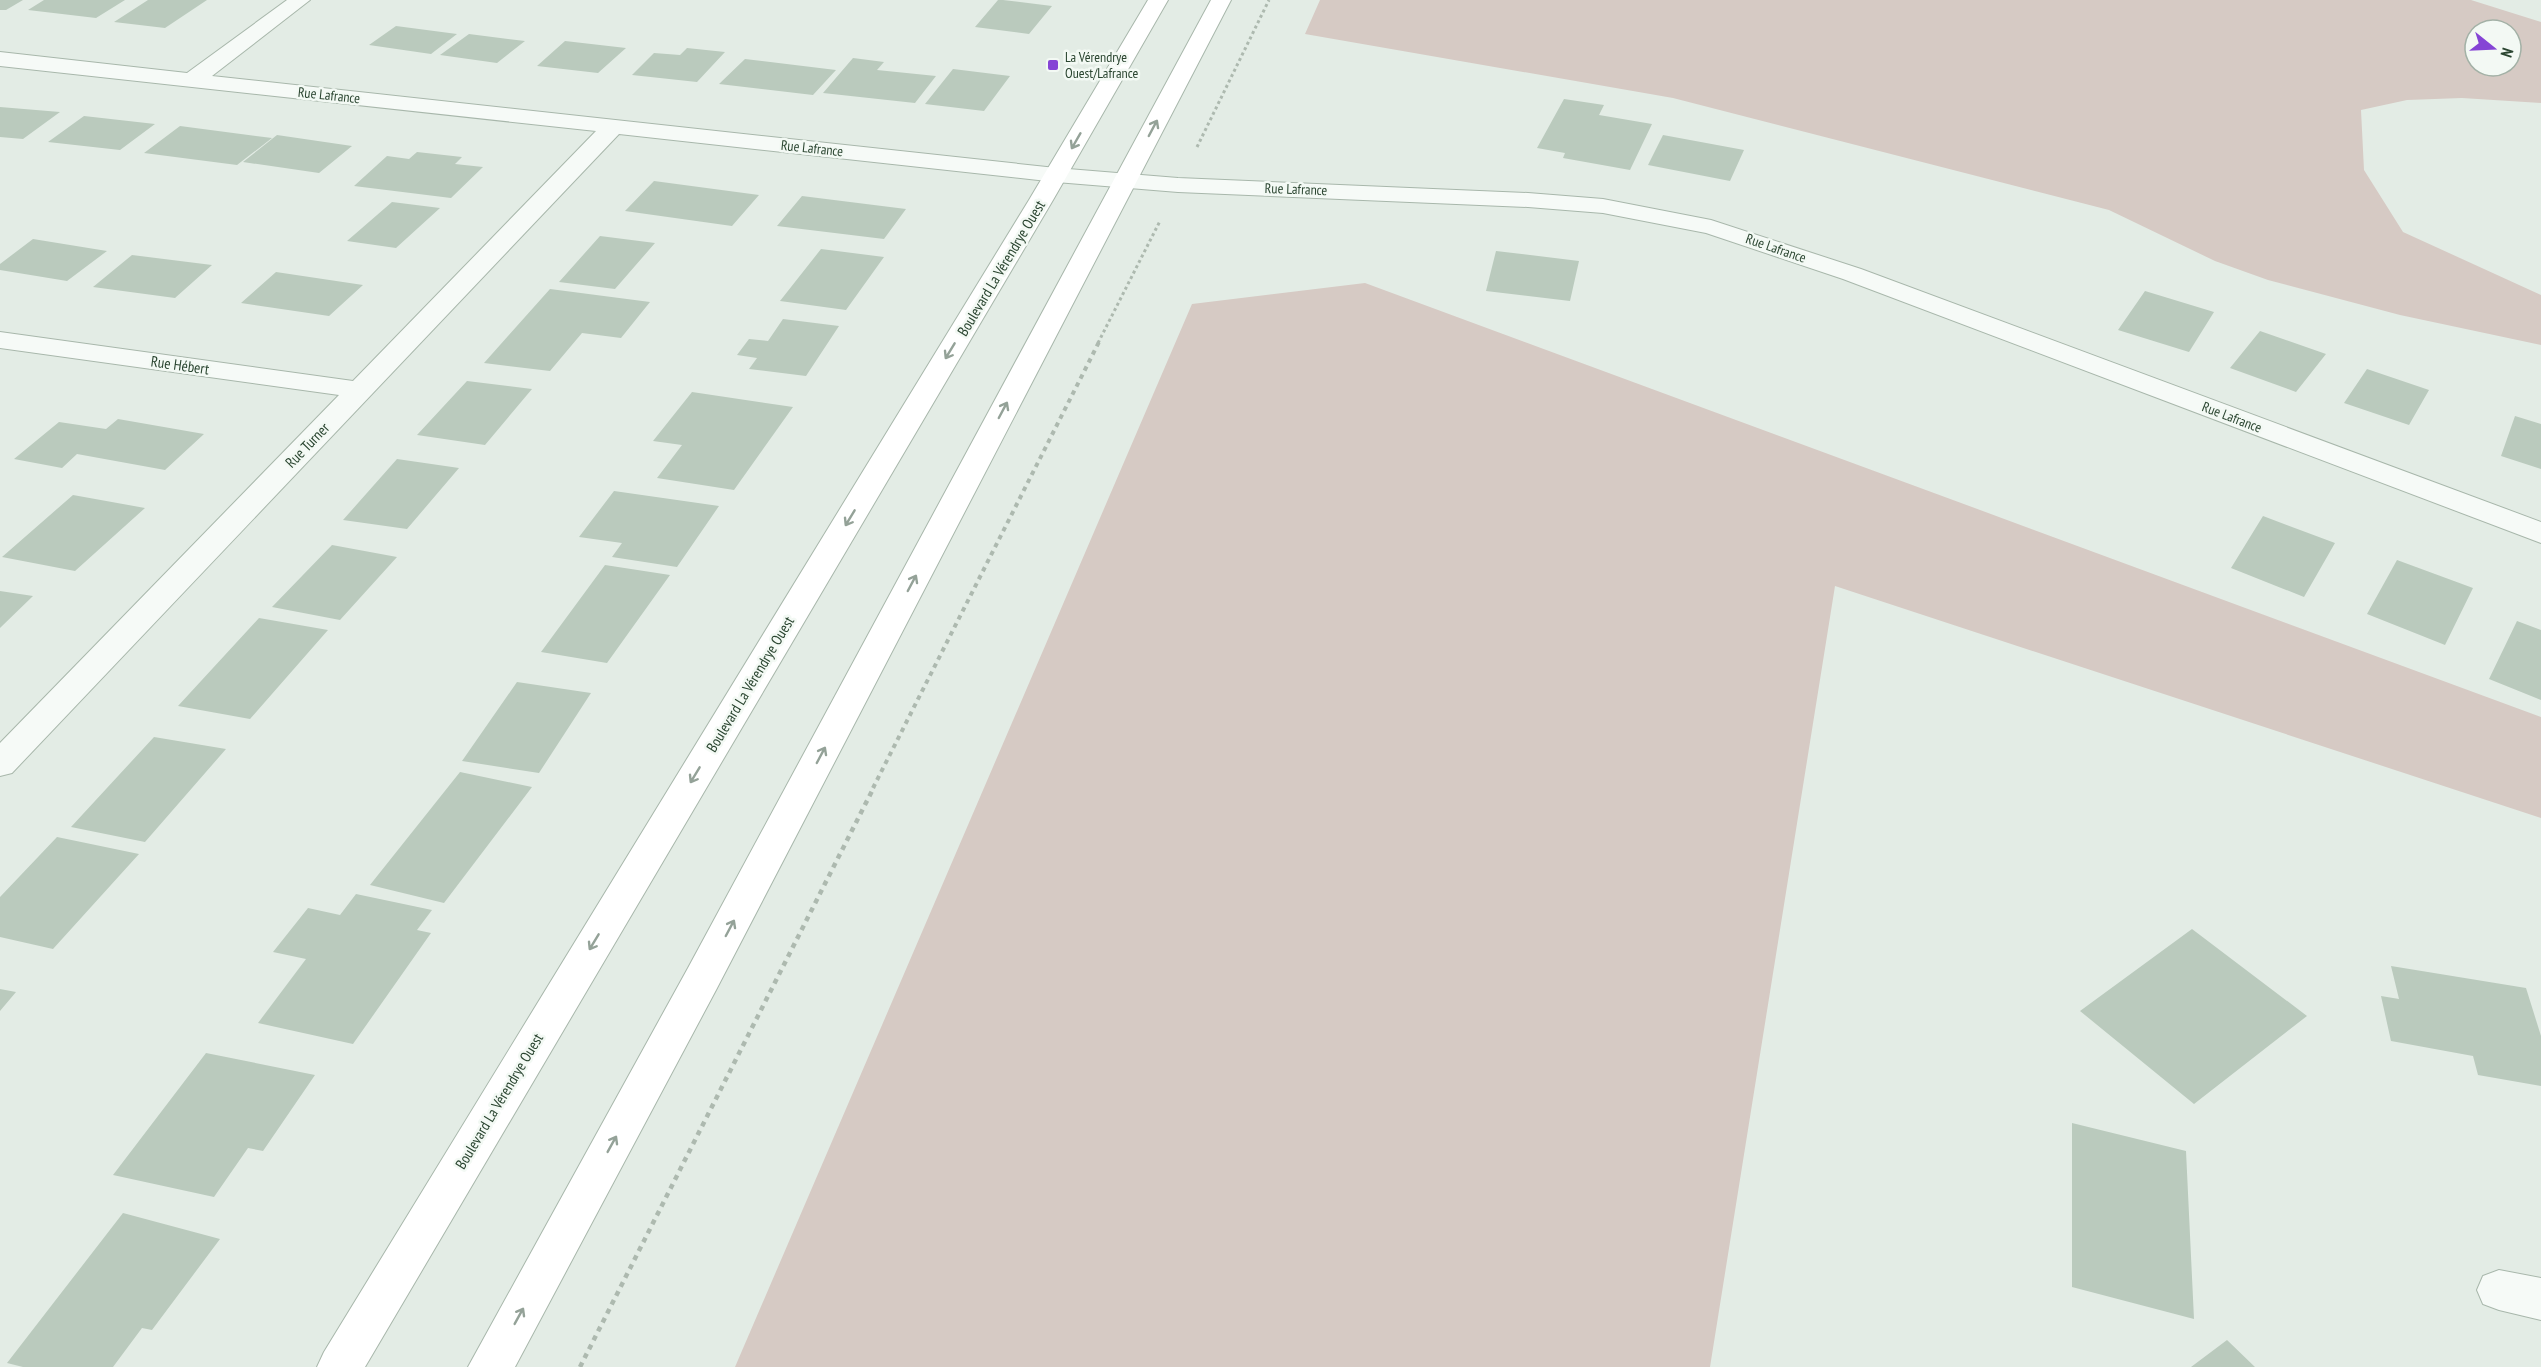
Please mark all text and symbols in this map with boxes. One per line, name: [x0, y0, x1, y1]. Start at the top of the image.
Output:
north arrow: [2463, 18, 2523, 78]
text: N: [2496, 45, 2518, 60]
place label: La Vérendrye Ouest/Lafrance: [1065, 48, 1138, 82]
marker: La Vérendrye Ouest/Lafrance: [1046, 58, 1060, 72]
street label: Rue Lafrance: [297, 83, 361, 107]
one-way arrow: [1147, 120, 1159, 137]
one-way arrow: [1069, 132, 1081, 149]
street label: Rue Lafrance: [780, 136, 844, 160]
street label: Rue Lafrance: [1264, 179, 1328, 199]
street label: Boulevard La Vérendrye Ouest: [953, 197, 1049, 339]
street label: Rue Lafrance: [1744, 229, 1809, 267]
one-way arrow: [944, 342, 956, 359]
street label: Rue Hébert: [150, 352, 210, 378]
street label: Rue Lafrance: [2200, 397, 2265, 437]
one-way arrow: [998, 402, 1009, 420]
street label: Rue Turner: [281, 418, 334, 472]
one-way arrow: [843, 509, 855, 526]
one-way arrow: [907, 574, 918, 592]
street label: Boulevard La Vérendrye Ouest: [702, 613, 798, 755]
one-way arrow: [815, 747, 827, 764]
one-way arrow: [688, 766, 700, 783]
one-way arrow: [725, 919, 736, 937]
one-way arrow: [588, 933, 600, 950]
street label: Boulevard La Vérendrye Ouest: [451, 1030, 547, 1172]
one-way arrow: [607, 1136, 618, 1154]
one-way arrow: [514, 1307, 525, 1325]

